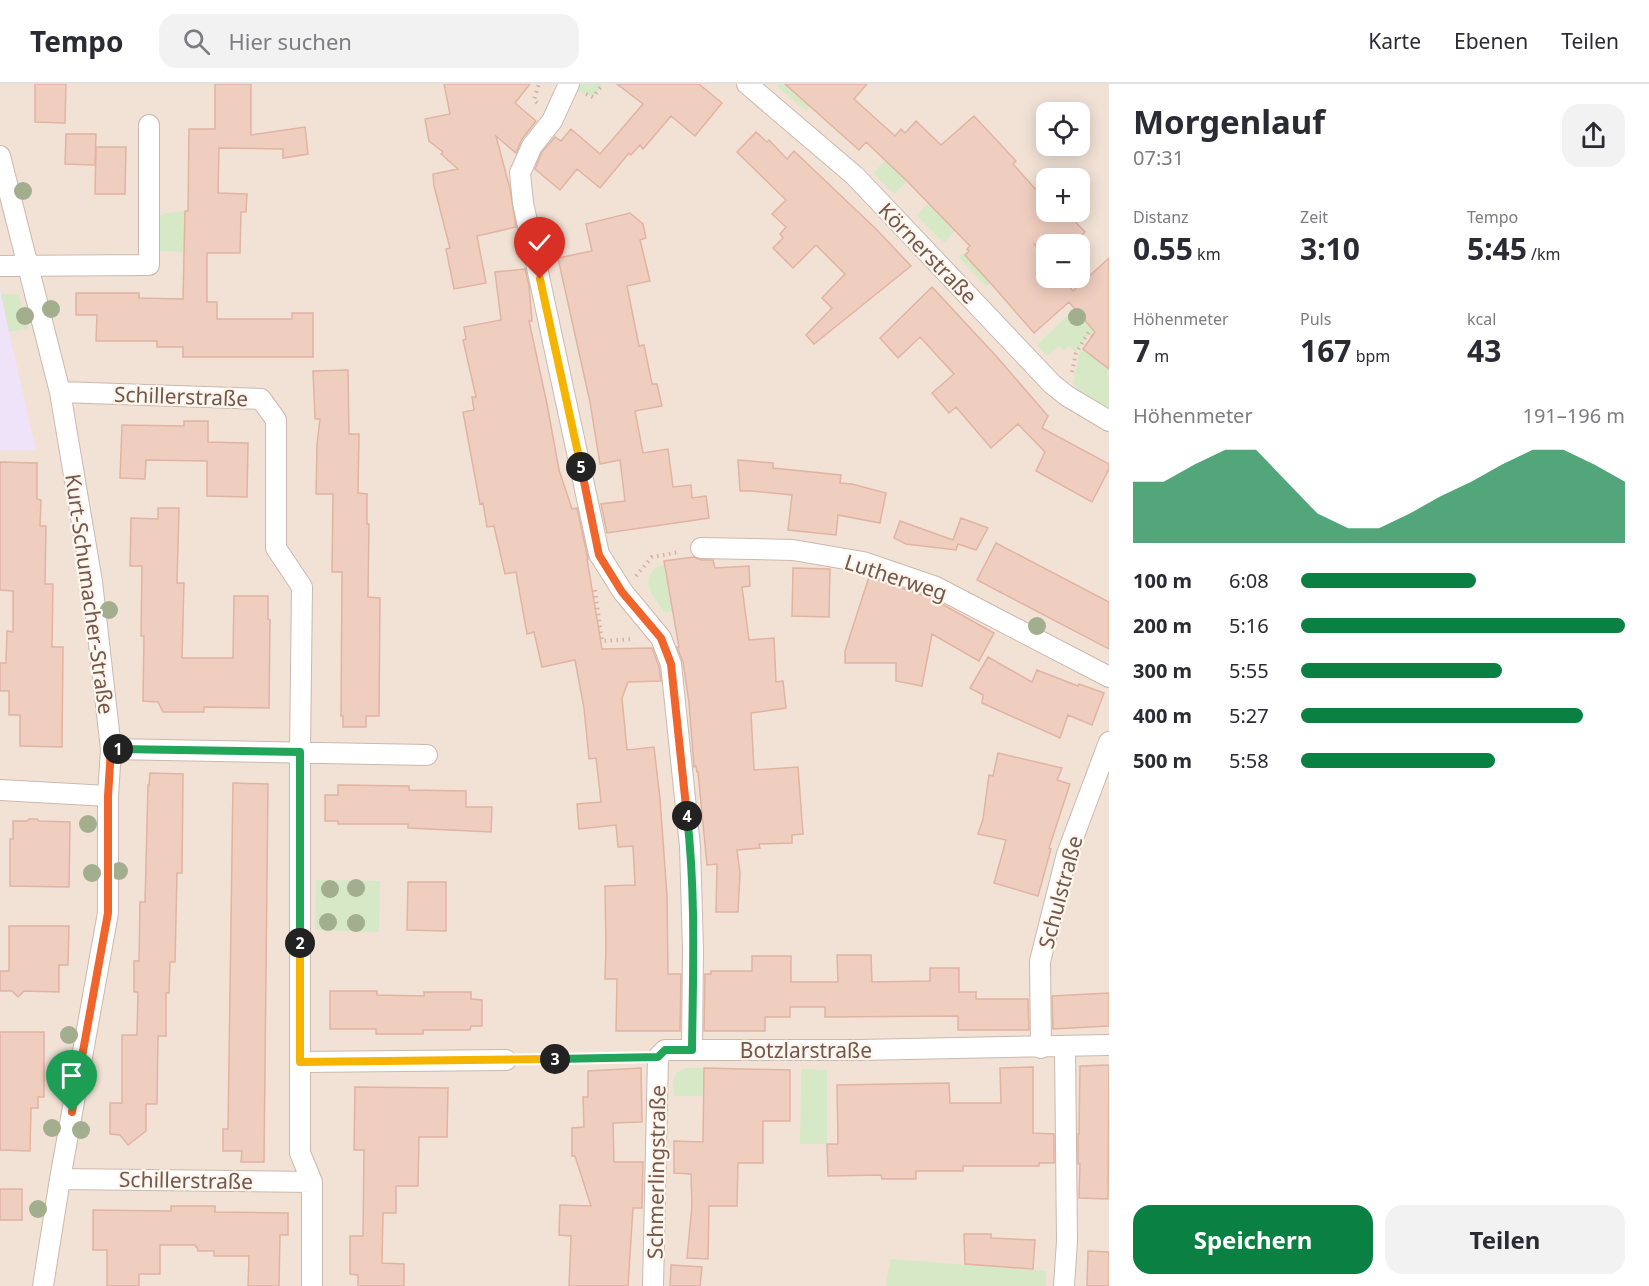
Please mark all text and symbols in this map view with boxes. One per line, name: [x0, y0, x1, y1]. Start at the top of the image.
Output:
search box: [159, 14, 579, 68]
text: Tempo: [30, 22, 123, 60]
icon: search: [180, 25, 213, 58]
text: Hier suchen: [228, 26, 352, 56]
text: Karte: [1368, 27, 1421, 55]
text: Ebenen: [1454, 27, 1528, 55]
text: Teilen: [1561, 27, 1619, 55]
text: Morgenlauf: [1133, 99, 1325, 144]
map controls: [1036, 102, 1090, 288]
button: locate: [1036, 102, 1090, 156]
button: share: [1562, 104, 1625, 167]
text: 07:31: [1133, 144, 1184, 171]
button: +: [1036, 168, 1090, 222]
street label: Körnerstraße: [873, 196, 983, 310]
text: Distanz: [1133, 206, 1189, 228]
text: Zeit: [1300, 206, 1328, 228]
text: Tempo: [1467, 206, 1518, 228]
pin: [514, 217, 565, 279]
icon: check: [523, 226, 556, 259]
text: 0.55: [1133, 228, 1193, 269]
text: 3:10: [1300, 228, 1360, 269]
text: 5:45: [1467, 228, 1527, 269]
button: −: [1036, 234, 1090, 288]
text: km: [1193, 243, 1221, 265]
text: /km: [1527, 243, 1561, 265]
text: Höhenmeter: [1133, 308, 1229, 330]
text: Puls: [1300, 308, 1331, 330]
text: kcal: [1467, 308, 1496, 330]
text: 7: [1133, 330, 1150, 371]
text: 167: [1300, 330, 1351, 371]
text: 43: [1467, 330, 1501, 371]
text: m: [1150, 345, 1169, 367]
text: bpm: [1351, 345, 1390, 367]
street label: Schillerstraße: [113, 380, 249, 412]
text: Höhenmeter: [1133, 402, 1253, 429]
text: 191–196 m: [1522, 402, 1625, 429]
pin: 5: [566, 452, 596, 482]
text: 5: [576, 456, 586, 478]
street label: Kurt-Schumacher-Straße: [59, 472, 121, 716]
street label: Lutherweg: [841, 547, 951, 607]
text: 100 m: [1133, 567, 1192, 594]
text: 6:08: [1229, 567, 1269, 594]
text: 200 m: [1133, 612, 1192, 639]
text: 5:16: [1229, 612, 1269, 639]
text: 300 m: [1133, 657, 1192, 684]
text: 5:55: [1229, 657, 1269, 684]
text: 400 m: [1133, 702, 1192, 729]
text: 5:27: [1229, 702, 1269, 729]
pin: 1: [103, 734, 133, 764]
text: 1: [113, 738, 123, 760]
text: 500 m: [1133, 747, 1192, 774]
text: 5:58: [1229, 747, 1269, 774]
pin: 4: [672, 801, 702, 831]
text: 4: [682, 805, 692, 827]
street label: Schulstraße: [1031, 832, 1089, 952]
pin: 2: [285, 928, 315, 958]
text: 2: [295, 932, 305, 954]
street label: Botzlarstraße: [740, 1036, 872, 1064]
pin: 3: [540, 1044, 570, 1074]
text: 3: [550, 1048, 560, 1070]
pin: [46, 1050, 97, 1112]
icon: arrive: [55, 1059, 88, 1092]
street label: Schmerlingstraße: [640, 1085, 672, 1259]
street label: Schillerstraße: [119, 1165, 253, 1195]
button: Speichern: [1133, 1205, 1373, 1274]
button: Teilen: [1385, 1205, 1625, 1274]

